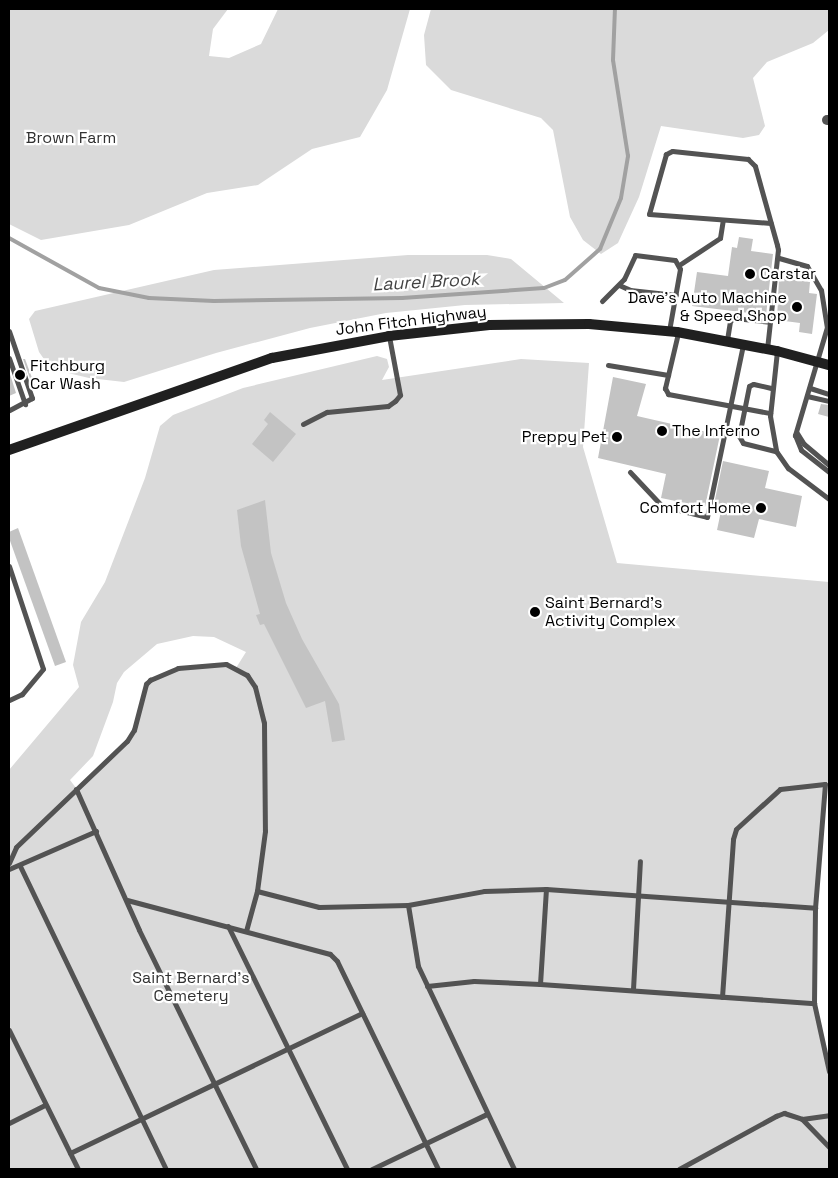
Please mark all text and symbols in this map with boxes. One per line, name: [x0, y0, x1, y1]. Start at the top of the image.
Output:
park label: Brown Farm: [26, 128, 116, 148]
place label: Carstar: [760, 264, 816, 284]
water label: Laurel Brook: [372, 268, 480, 296]
marker: Carstar: [744, 268, 756, 280]
place label: Dave's Auto Machine & Speed Shop: [628, 288, 787, 326]
marker: Dave's Auto Machine & Speed Shop: [791, 301, 803, 313]
street label: John Fitch Highway: [335, 302, 487, 340]
place label: Fitchburg Car Wash: [30, 356, 105, 394]
marker: Fitchburg Car Wash: [14, 369, 26, 381]
place label: The Inferno: [672, 421, 760, 441]
marker: The Inferno: [656, 425, 668, 437]
place label: Preppy Pet: [522, 427, 607, 447]
marker: Preppy Pet: [611, 431, 623, 443]
place label: Comfort Home: [640, 498, 751, 518]
marker: Comfort Home: [755, 502, 767, 514]
place label: Saint Bernard's Activity Complex: [545, 593, 676, 631]
marker: Saint Bernard's Activity Complex: [529, 606, 541, 618]
park label: Saint Bernard's Cemetery: [132, 968, 250, 1006]

